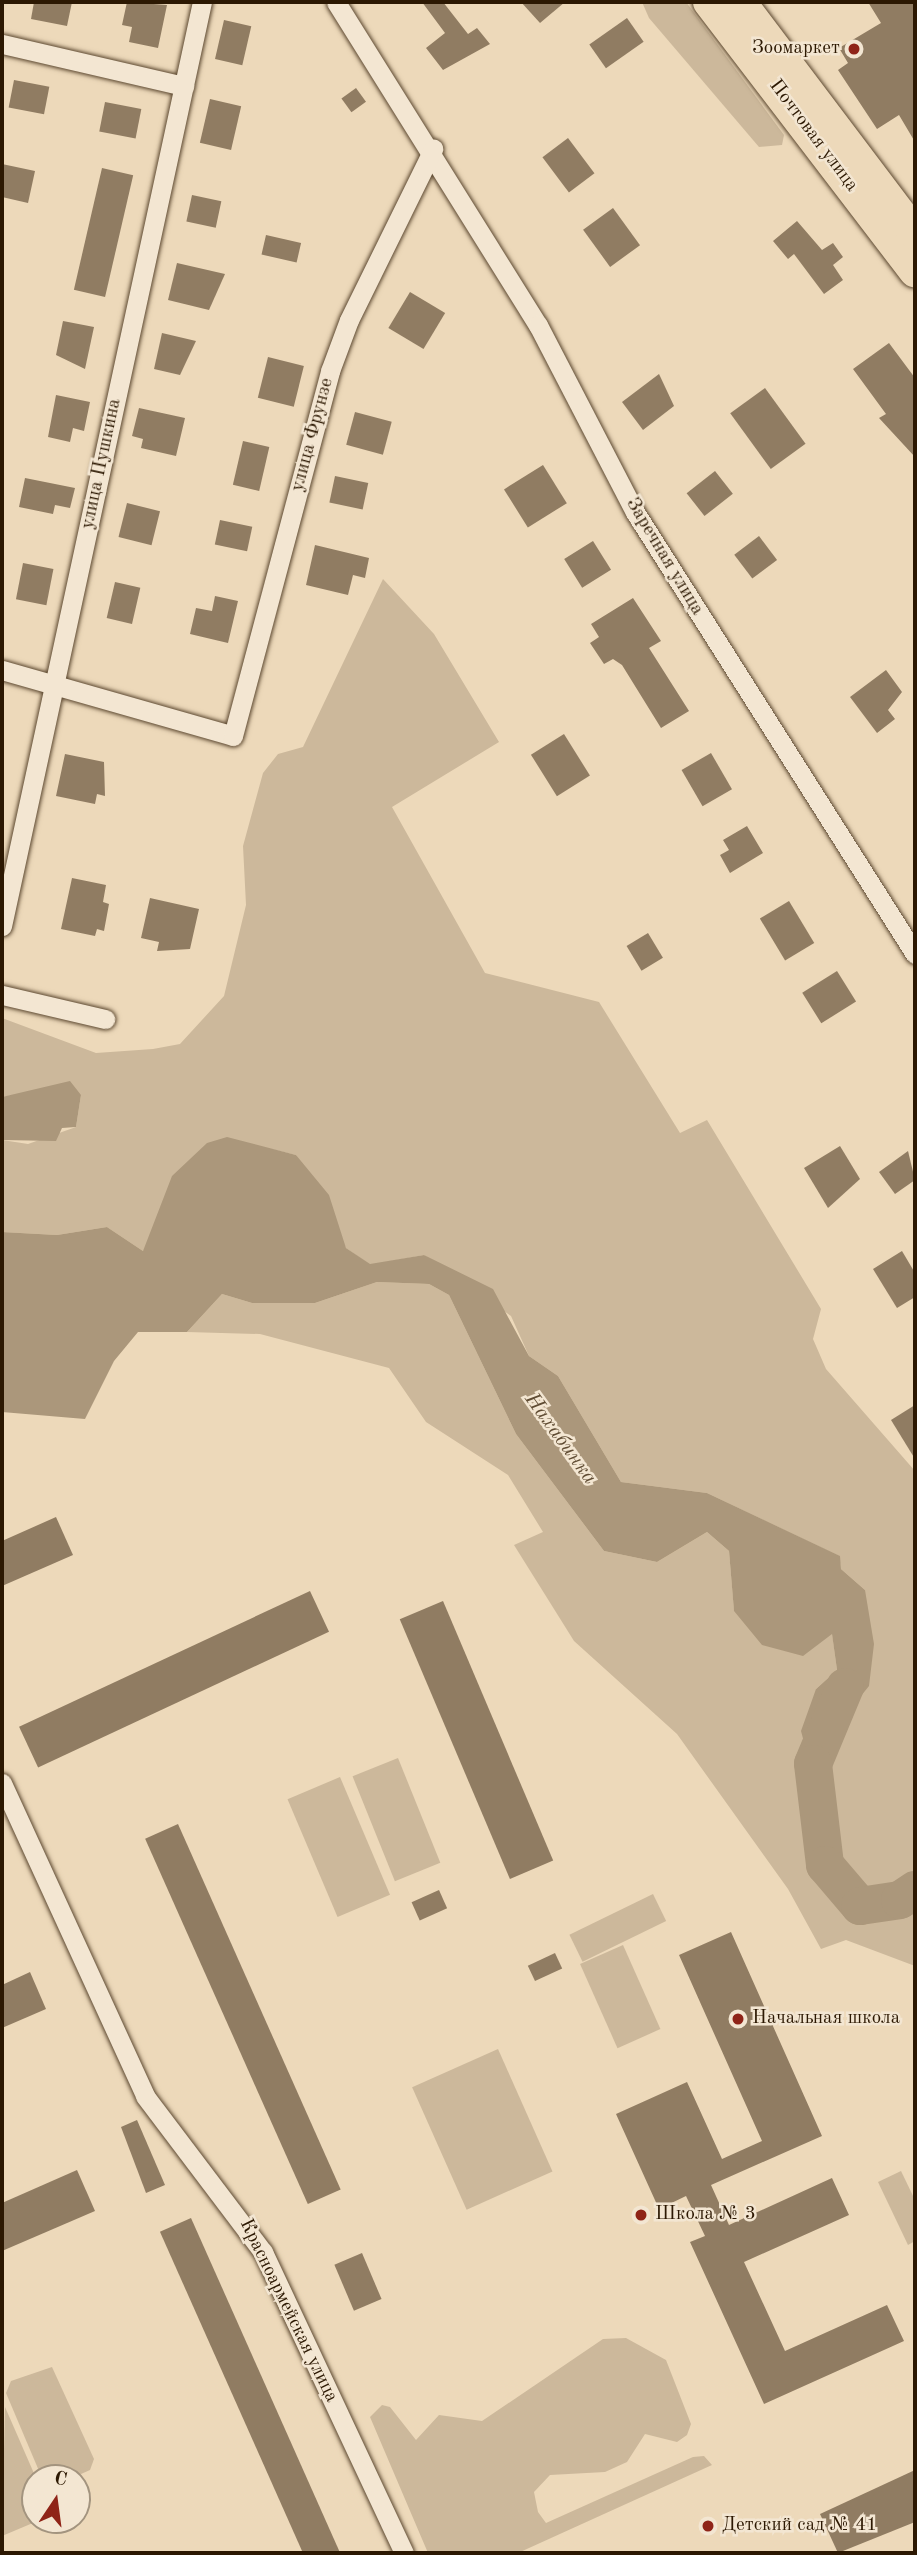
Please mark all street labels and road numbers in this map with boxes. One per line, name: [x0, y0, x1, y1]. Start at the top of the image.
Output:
street label: Почтовая улица: [763, 75, 863, 197]
street label: улица Фрунзе: [287, 376, 339, 494]
street label: улица Пушкина: [77, 397, 127, 531]
street label: Заречная улица: [620, 494, 708, 620]
street label: Красноармейская улица: [234, 2216, 342, 2406]

